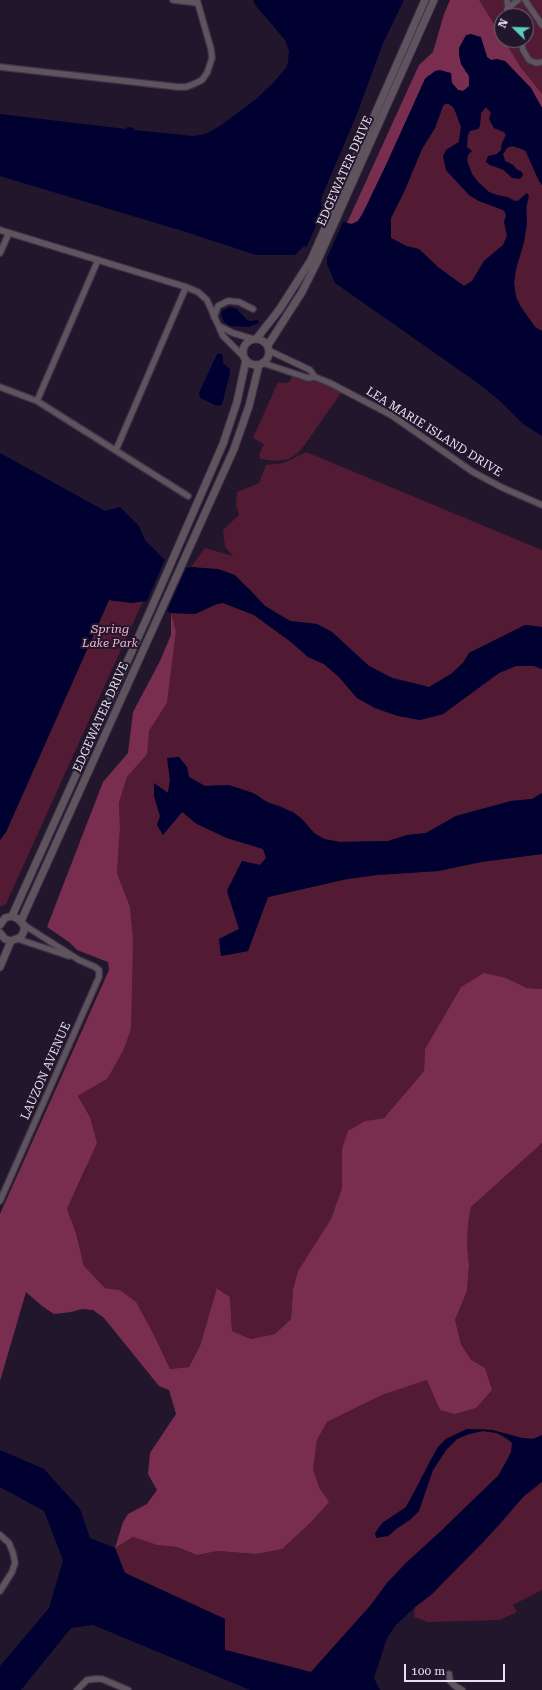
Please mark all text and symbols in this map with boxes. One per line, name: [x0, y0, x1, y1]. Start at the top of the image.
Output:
north arrow: [494, 8, 534, 48]
text: N: [496, 17, 511, 30]
street label: EDGEWATER DRIVE: [314, 114, 376, 228]
street label: LEA MARIE ISLAND DRIVE: [363, 384, 505, 480]
park label: Spring Lake Park: [82, 622, 138, 650]
street label: EDGEWATER DRIVE: [70, 660, 132, 774]
street label: LAUZON AVENUE: [18, 1020, 74, 1122]
scale bar: [406, 1656, 507, 1682]
text: 100 m: [411, 1664, 445, 1678]

